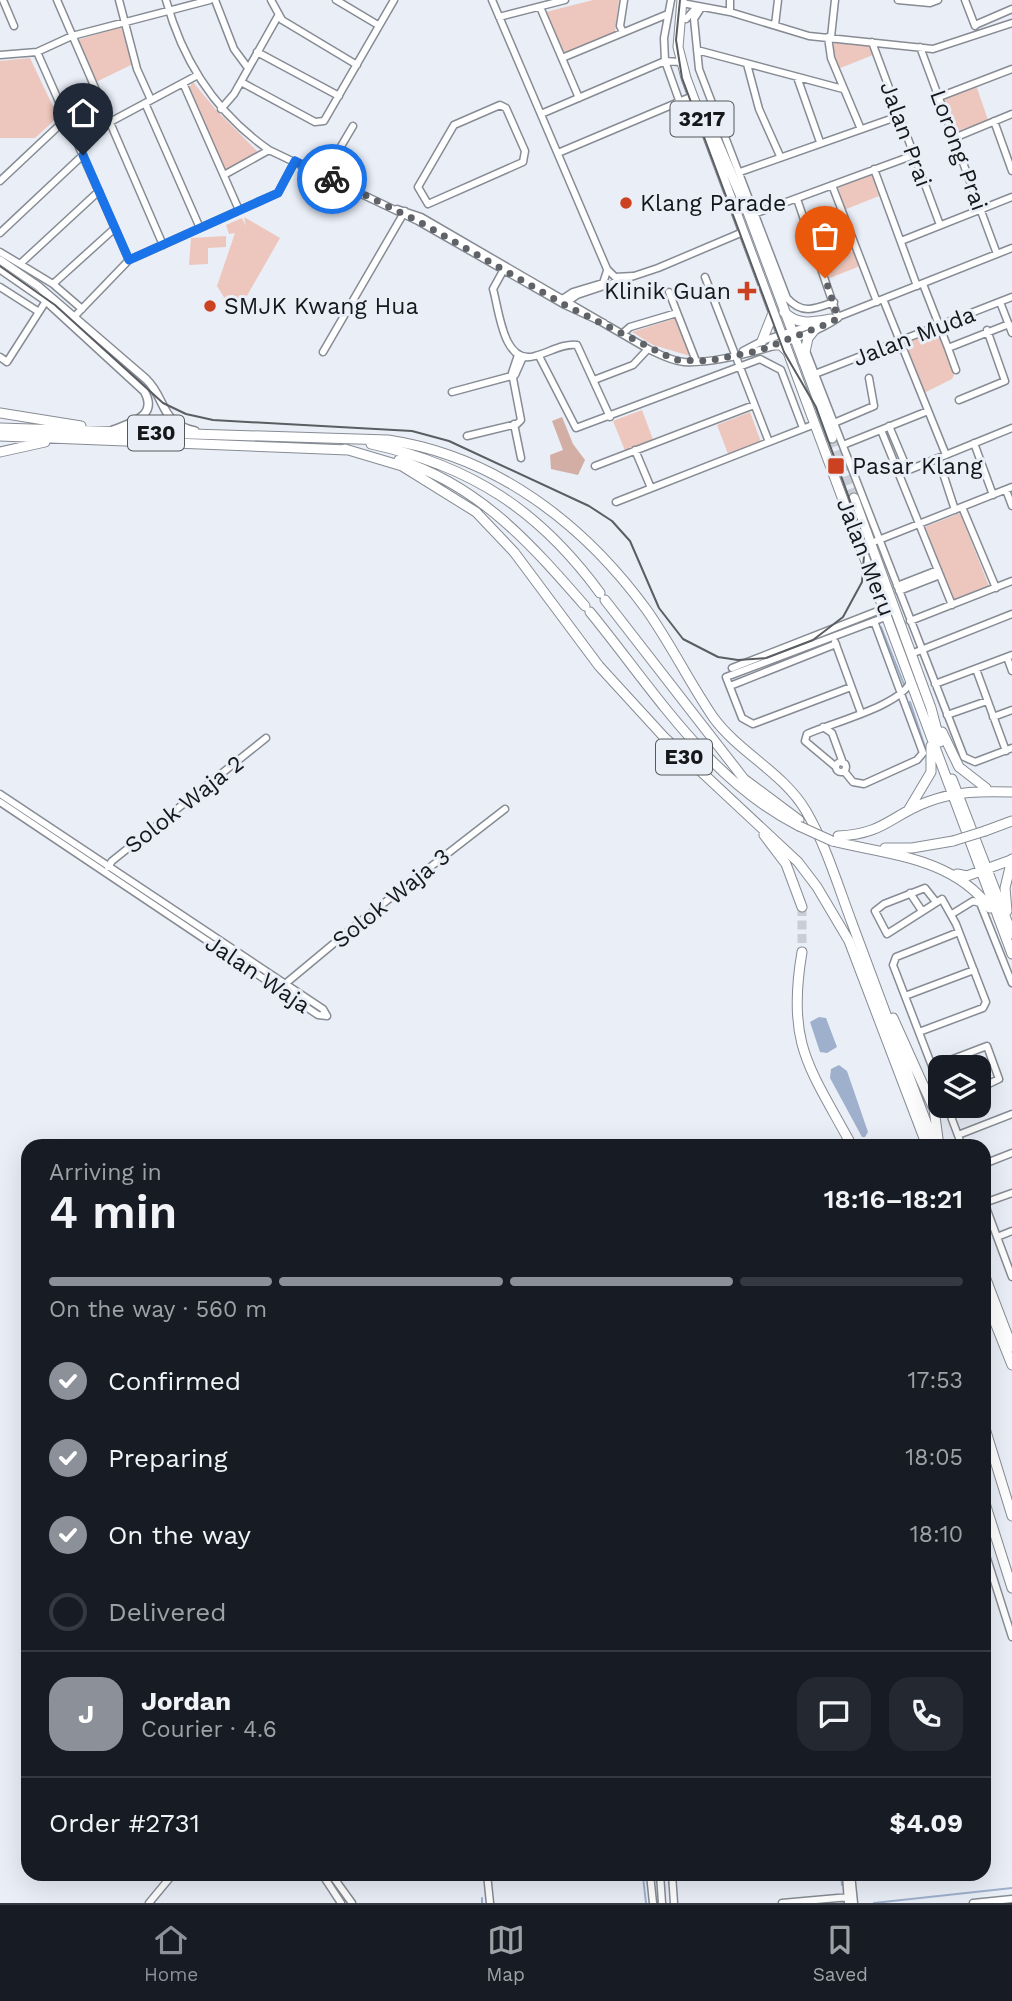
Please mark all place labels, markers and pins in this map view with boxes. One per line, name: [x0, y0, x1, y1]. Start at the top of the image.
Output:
pin: [53, 83, 113, 155]
place label: Klang Parade: [640, 190, 786, 217]
marker: Klang Parade: [618, 195, 634, 211]
pin: [795, 206, 855, 278]
place label: Klinik Guan: [604, 278, 731, 305]
marker: Klinik Guan: [737, 281, 757, 301]
place label: SMJK Kwang Hua: [224, 293, 418, 320]
marker: SMJK Kwang Hua: [202, 298, 218, 314]
place label: Pasar Klang: [852, 453, 983, 480]
marker: Pasar Klang: [826, 456, 846, 476]

